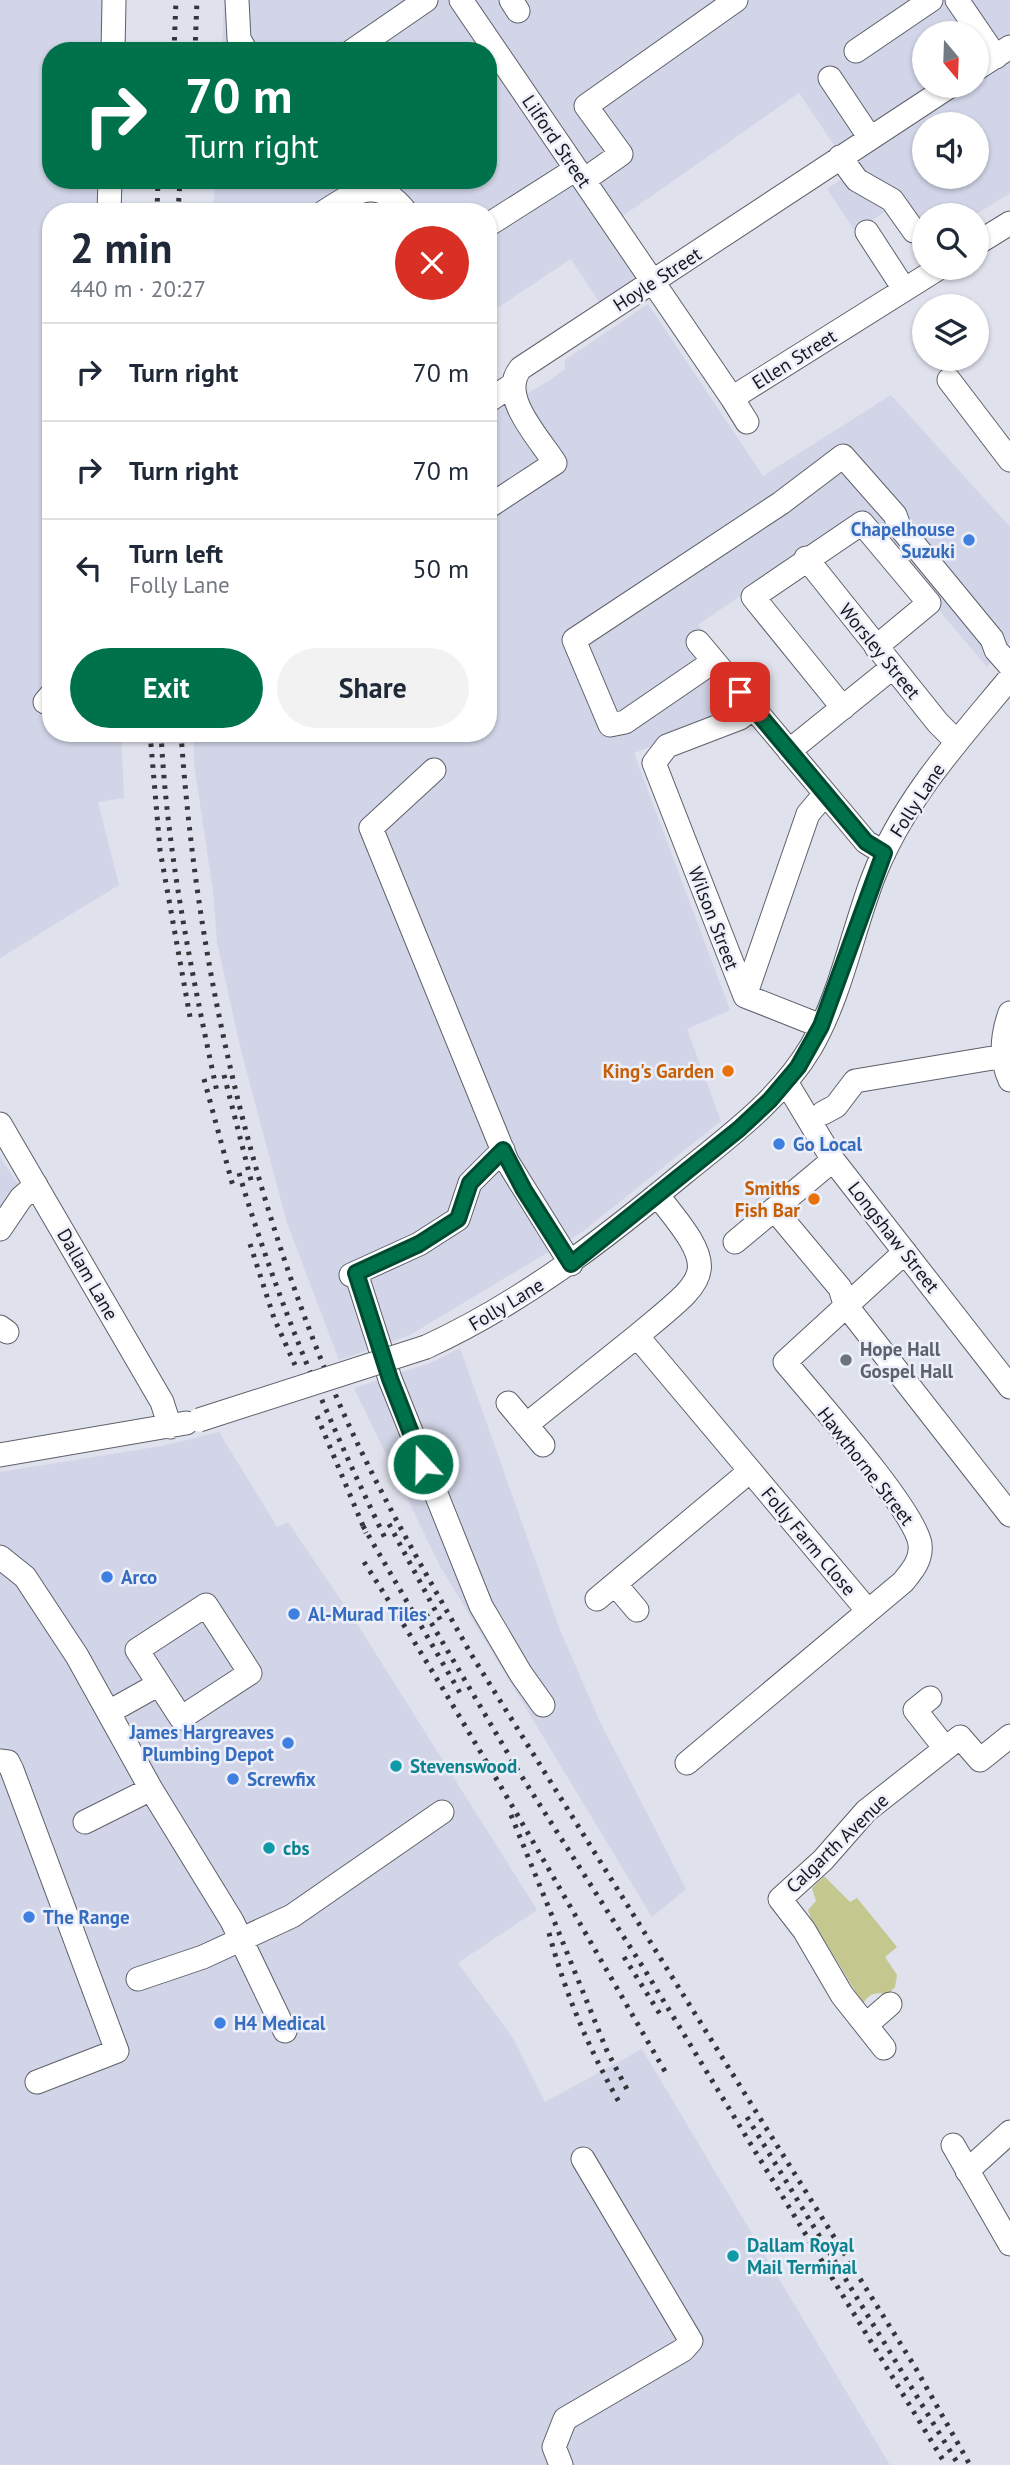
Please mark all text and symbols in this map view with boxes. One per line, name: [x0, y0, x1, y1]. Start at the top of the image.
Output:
north arrow: [912, 21, 989, 98]
map controls: [912, 21, 989, 371]
text: 70 m: [185, 63, 292, 127]
icon: right: [70, 70, 161, 161]
street label: Lilford Street: [517, 90, 597, 192]
button: sound: [912, 112, 989, 189]
text: Turn right: [185, 125, 319, 167]
button: search: [912, 203, 989, 280]
text: 2 min: [70, 220, 172, 275]
button: close: [395, 226, 469, 300]
street label: Hoyle Street: [608, 241, 706, 316]
text: 440 m · 20:27: [70, 274, 206, 303]
button: layers: [912, 294, 989, 371]
street label: Ellen Street: [747, 323, 841, 394]
icon: right: [70, 353, 108, 391]
text: Turn right: [129, 356, 238, 389]
text: 70 m: [413, 356, 469, 389]
icon: right: [70, 451, 108, 489]
text: Turn right: [129, 454, 238, 487]
text: 70 m: [413, 454, 469, 487]
place label: Chapelhouse Suzuki: [851, 517, 955, 563]
marker: Chapelhouse Suzuki: [961, 532, 977, 548]
text: Turn left: [129, 537, 223, 570]
icon: left: [70, 549, 108, 587]
text: 50 m: [413, 552, 469, 585]
text: Folly Lane: [129, 570, 230, 599]
street label: Worsley Street: [834, 598, 926, 704]
button: Exit: [70, 648, 263, 728]
button: Share: [277, 648, 469, 728]
pin: [710, 662, 770, 722]
icon: arrive: [721, 673, 759, 711]
street label: Folly Lane: [884, 759, 950, 841]
street label: Wilson Street: [683, 863, 745, 973]
place label: King's Garden: [603, 1059, 714, 1083]
marker: King's Garden: [720, 1063, 736, 1079]
place label: Go Local: [793, 1132, 863, 1156]
marker: Go Local: [771, 1136, 787, 1152]
place label: Smiths Fish Bar: [735, 1176, 800, 1222]
street label: Longshaw Street: [843, 1177, 945, 1298]
marker: Smiths Fish Bar: [806, 1191, 822, 1207]
street label: Dallam Lane: [52, 1224, 124, 1324]
street label: Folly Lane: [464, 1272, 548, 1336]
place label: Hope Hall Gospel Hall: [860, 1337, 953, 1383]
marker: Hope Hall Gospel Hall: [838, 1352, 854, 1368]
street label: Hawthorne Street: [812, 1402, 920, 1530]
position arrow: [386, 1427, 460, 1501]
street label: Folly Farm Close: [756, 1482, 862, 1600]
place label: Arco: [121, 1565, 157, 1589]
marker: Arco: [99, 1569, 115, 1585]
place label: Al-Murad Tiles: [308, 1602, 427, 1626]
marker: Al-Murad Tiles: [286, 1606, 302, 1622]
place label: James Hargreaves Plumbing Depot: [128, 1720, 274, 1766]
marker: James Hargreaves Plumbing Depot: [280, 1735, 296, 1751]
place label: Stevenswood: [410, 1754, 517, 1778]
marker: Stevenswood: [388, 1758, 404, 1774]
place label: Screwfix: [247, 1767, 316, 1791]
marker: Screwfix: [225, 1771, 241, 1787]
street label: Calgarth Avenue: [781, 1788, 893, 1898]
place label: cbs: [283, 1836, 309, 1860]
marker: cbs: [261, 1840, 277, 1856]
place label: The Range: [43, 1905, 130, 1929]
marker: The Range: [21, 1909, 37, 1925]
place label: H4 Medical: [234, 2011, 326, 2035]
marker: H4 Medical: [212, 2015, 228, 2031]
place label: Dallam Royal Mail Terminal: [747, 2233, 857, 2279]
marker: Dallam Royal Mail Terminal: [725, 2248, 741, 2264]

